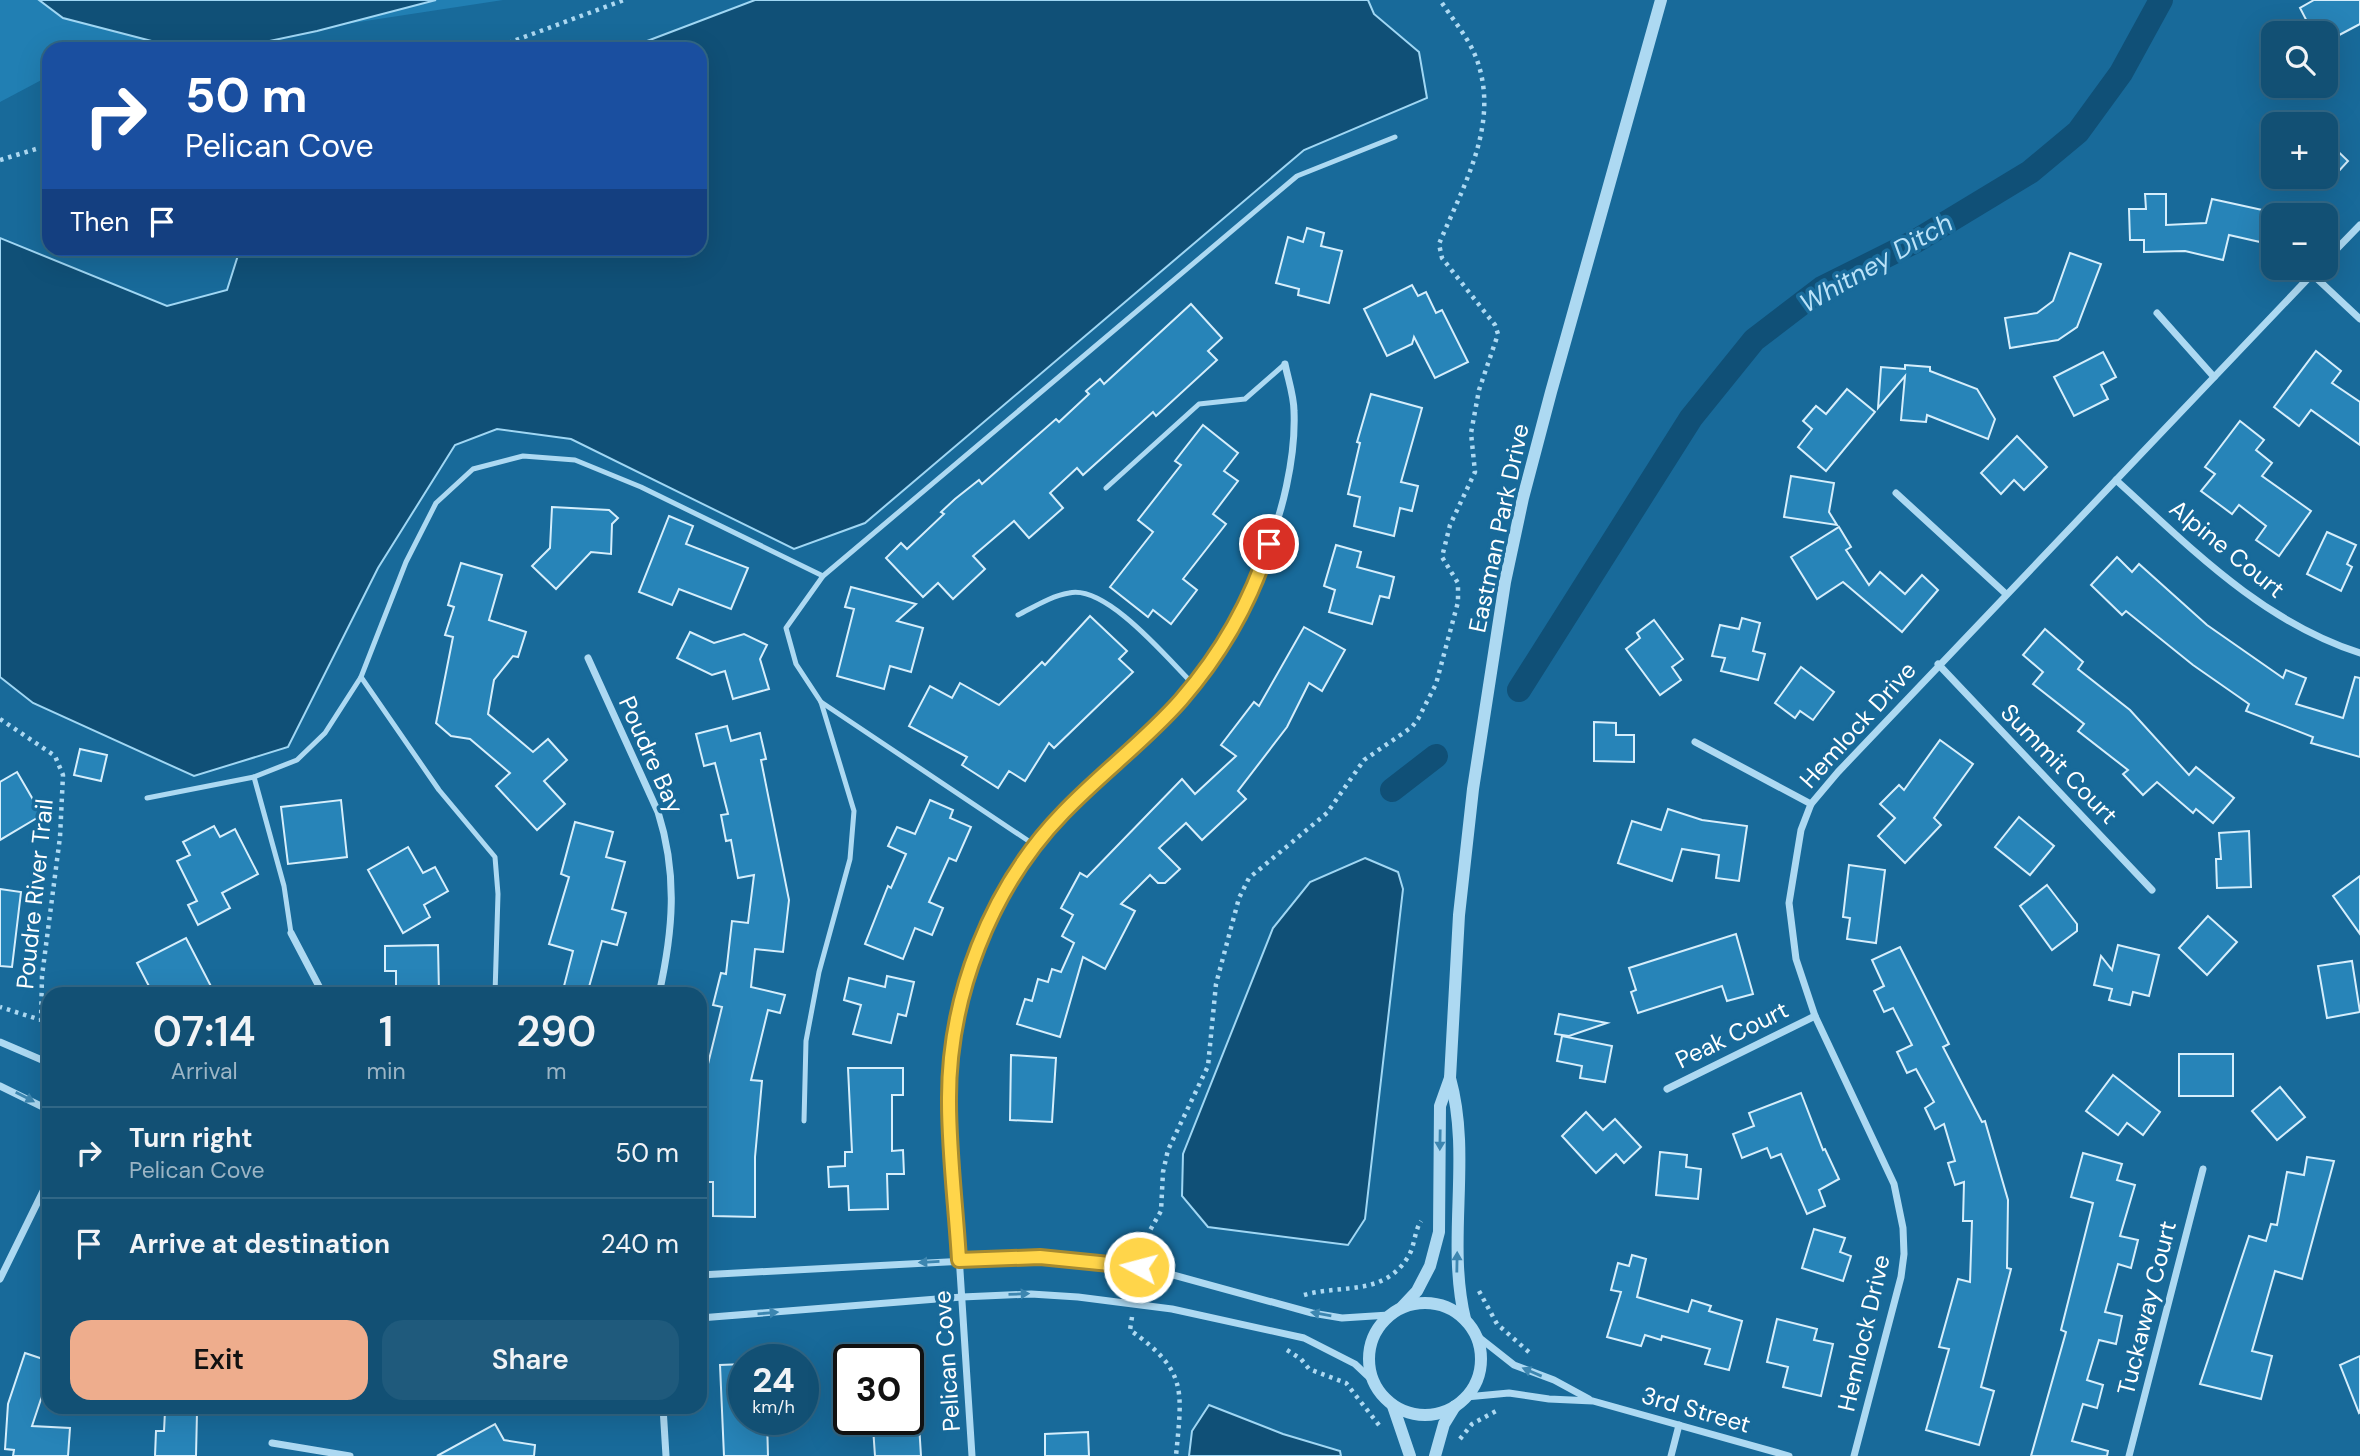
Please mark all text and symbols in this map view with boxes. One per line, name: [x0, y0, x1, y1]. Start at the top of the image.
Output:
map controls: [2261, 21, 2338, 280]
button: search: [2261, 21, 2338, 98]
text: 50 m: [185, 63, 308, 127]
icon: right: [70, 70, 161, 161]
button: +: [2261, 112, 2338, 189]
text: Pelican Cove: [185, 125, 374, 167]
icon: arrive: [143, 203, 181, 241]
button: −: [2261, 203, 2338, 280]
text: Then: [70, 205, 129, 239]
water label: Whitney Ditch: [1793, 205, 1959, 321]
street label: Eastman Park Drive: [1461, 421, 1536, 635]
street label: Alpine Court: [2163, 493, 2291, 605]
pin: [1239, 514, 1299, 574]
icon: arrive: [1250, 525, 1288, 563]
street label: Hemlock Drive: [1793, 655, 1923, 794]
street label: Poudre Bay: [612, 691, 691, 818]
street label: Summit Court: [1994, 697, 2125, 830]
street label: Poudre River Trail: [9, 797, 60, 990]
street label: Peak Court: [1670, 994, 1793, 1075]
text: 07:14: [153, 1004, 256, 1059]
text: 1: [379, 1004, 393, 1059]
text: 290: [516, 1004, 596, 1059]
text: Arrival: [171, 1056, 238, 1086]
text: min: [366, 1056, 406, 1086]
text: m: [546, 1056, 567, 1086]
one-way arrow: [15, 1092, 35, 1103]
text: Turn right: [129, 1121, 253, 1155]
one-way arrow: [1434, 1130, 1445, 1152]
icon: right: [70, 1134, 108, 1172]
text: 50 m: [615, 1136, 679, 1170]
text: Pelican Cove: [129, 1155, 265, 1185]
street label: Tuckaway Court: [2110, 1218, 2183, 1398]
icon: arrive: [70, 1225, 108, 1263]
text: Arrive at destination: [129, 1227, 390, 1261]
text: 240 m: [601, 1227, 679, 1261]
position arrow: [1102, 1230, 1176, 1304]
one-way arrow: [1451, 1251, 1463, 1273]
street label: Hemlock Drive: [1830, 1251, 1897, 1414]
one-way arrow: [918, 1256, 940, 1267]
street label: Pelican Cove: [926, 1289, 967, 1433]
one-way arrow: [1009, 1289, 1031, 1300]
one-way arrow: [757, 1307, 779, 1318]
one-way arrow: [1310, 1309, 1332, 1320]
button: Exit: [70, 1320, 368, 1400]
button: Share: [382, 1320, 679, 1400]
speed limit sign: 30: [833, 1344, 924, 1435]
text: 24: [752, 1357, 795, 1403]
one-way arrow: [1521, 1367, 1542, 1378]
street label: 3rd Street: [1638, 1379, 1754, 1440]
text: km/h: [752, 1395, 795, 1419]

